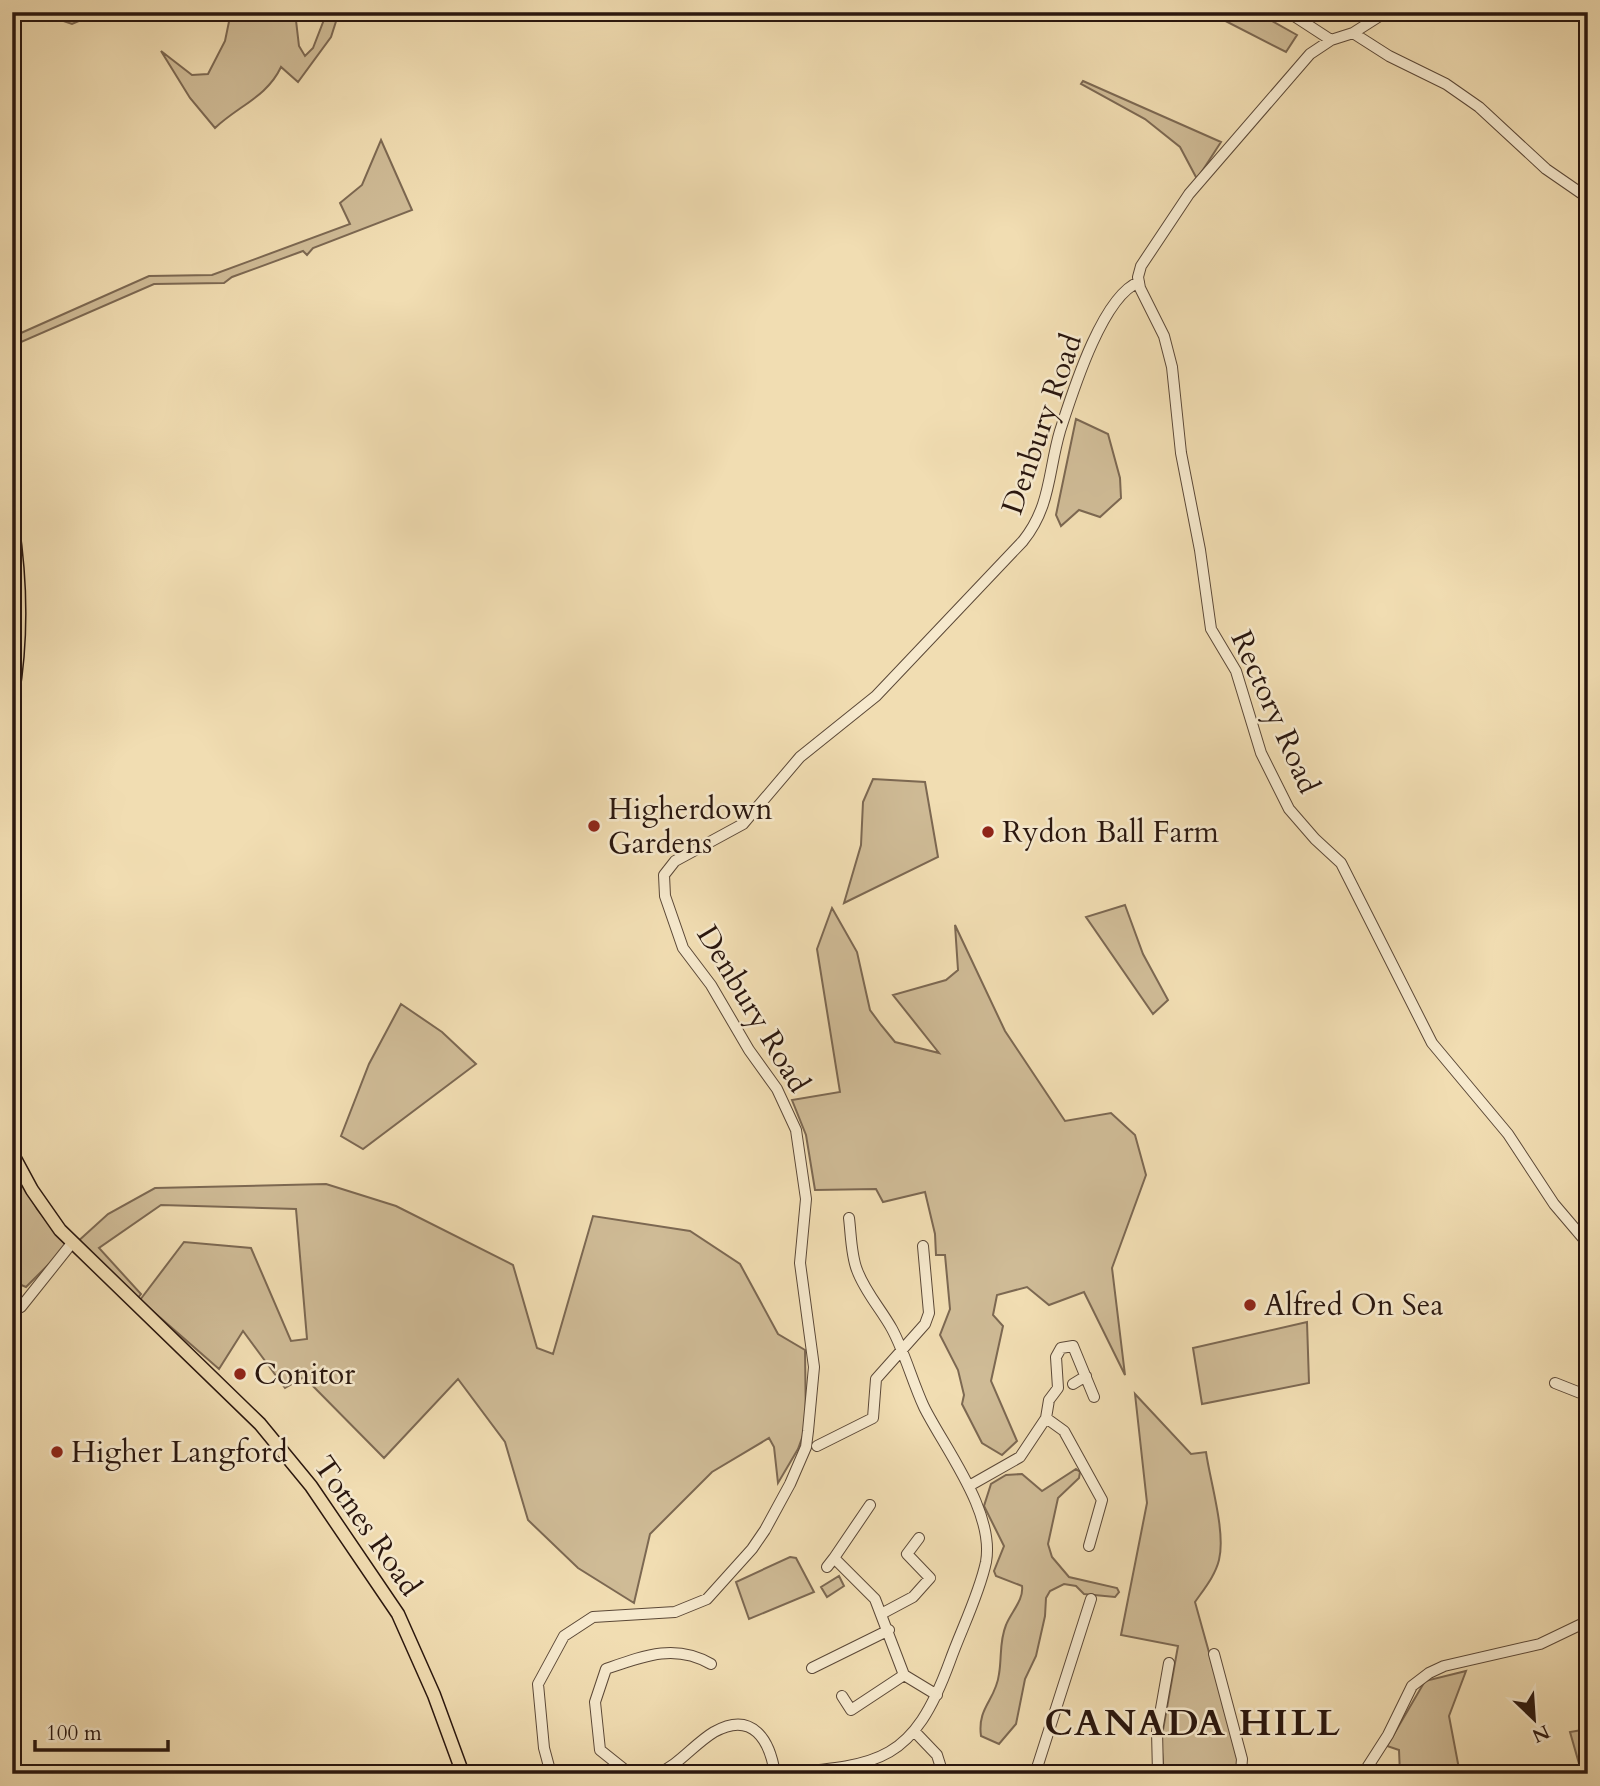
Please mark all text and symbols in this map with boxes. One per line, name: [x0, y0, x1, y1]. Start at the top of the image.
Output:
street label: Denbury Road: [992, 328, 1092, 520]
street label: Rectory Road: [1221, 624, 1329, 800]
place label: Higherdown Gardens: [608, 789, 773, 864]
place label: Rydon Ball Farm: [1002, 812, 1220, 853]
marker: Higherdown Gardens: [586, 818, 602, 834]
marker: Rydon Ball Farm: [980, 824, 996, 840]
street label: Denbury Road: [687, 918, 819, 1100]
place label: Alfred On Sea: [1264, 1285, 1443, 1326]
marker: Alfred On Sea: [1242, 1297, 1258, 1313]
place label: Conitor: [254, 1354, 355, 1395]
marker: Conitor: [232, 1366, 248, 1382]
place label: Higher Langford: [71, 1432, 288, 1473]
marker: Higher Langford: [49, 1444, 65, 1460]
street label: Totnes Road: [304, 1448, 430, 1604]
north arrow: [1498, 1684, 1568, 1754]
district label: CANADA HILL: [1044, 1698, 1342, 1748]
scale bar: [35, 1709, 168, 1753]
text: N: [1527, 1718, 1554, 1749]
text: 100 m: [46, 1719, 102, 1748]

